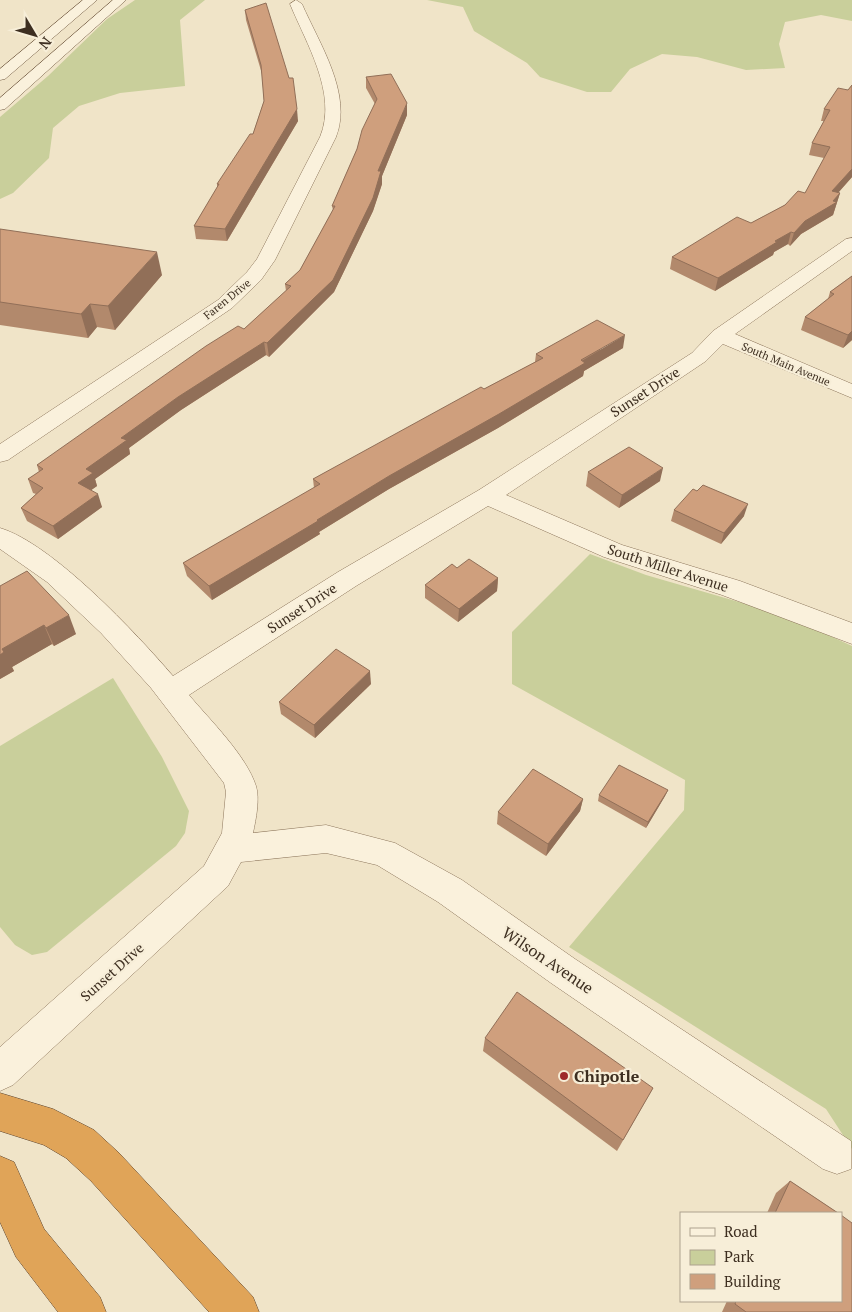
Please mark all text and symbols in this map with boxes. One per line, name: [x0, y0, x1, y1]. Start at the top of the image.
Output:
north arrow: [10, 10, 60, 60]
text: N: [35, 33, 56, 54]
street label: Faren Drive: [201, 275, 254, 322]
street label: South Main Avenue: [740, 339, 833, 389]
street label: Sunset Drive: [606, 362, 683, 421]
street label: South Miller Avenue: [605, 539, 731, 596]
street label: Sunset Drive: [263, 578, 340, 637]
street label: Wilson Avenue: [498, 921, 598, 999]
street label: Sunset Drive: [76, 938, 147, 1005]
place label: Chipotle: [574, 1065, 640, 1087]
marker: Chipotle: [558, 1070, 570, 1082]
legend: [680, 1212, 842, 1302]
text: Road: [724, 1221, 757, 1241]
text: Park: [724, 1246, 754, 1266]
text: Building: [724, 1271, 782, 1291]

